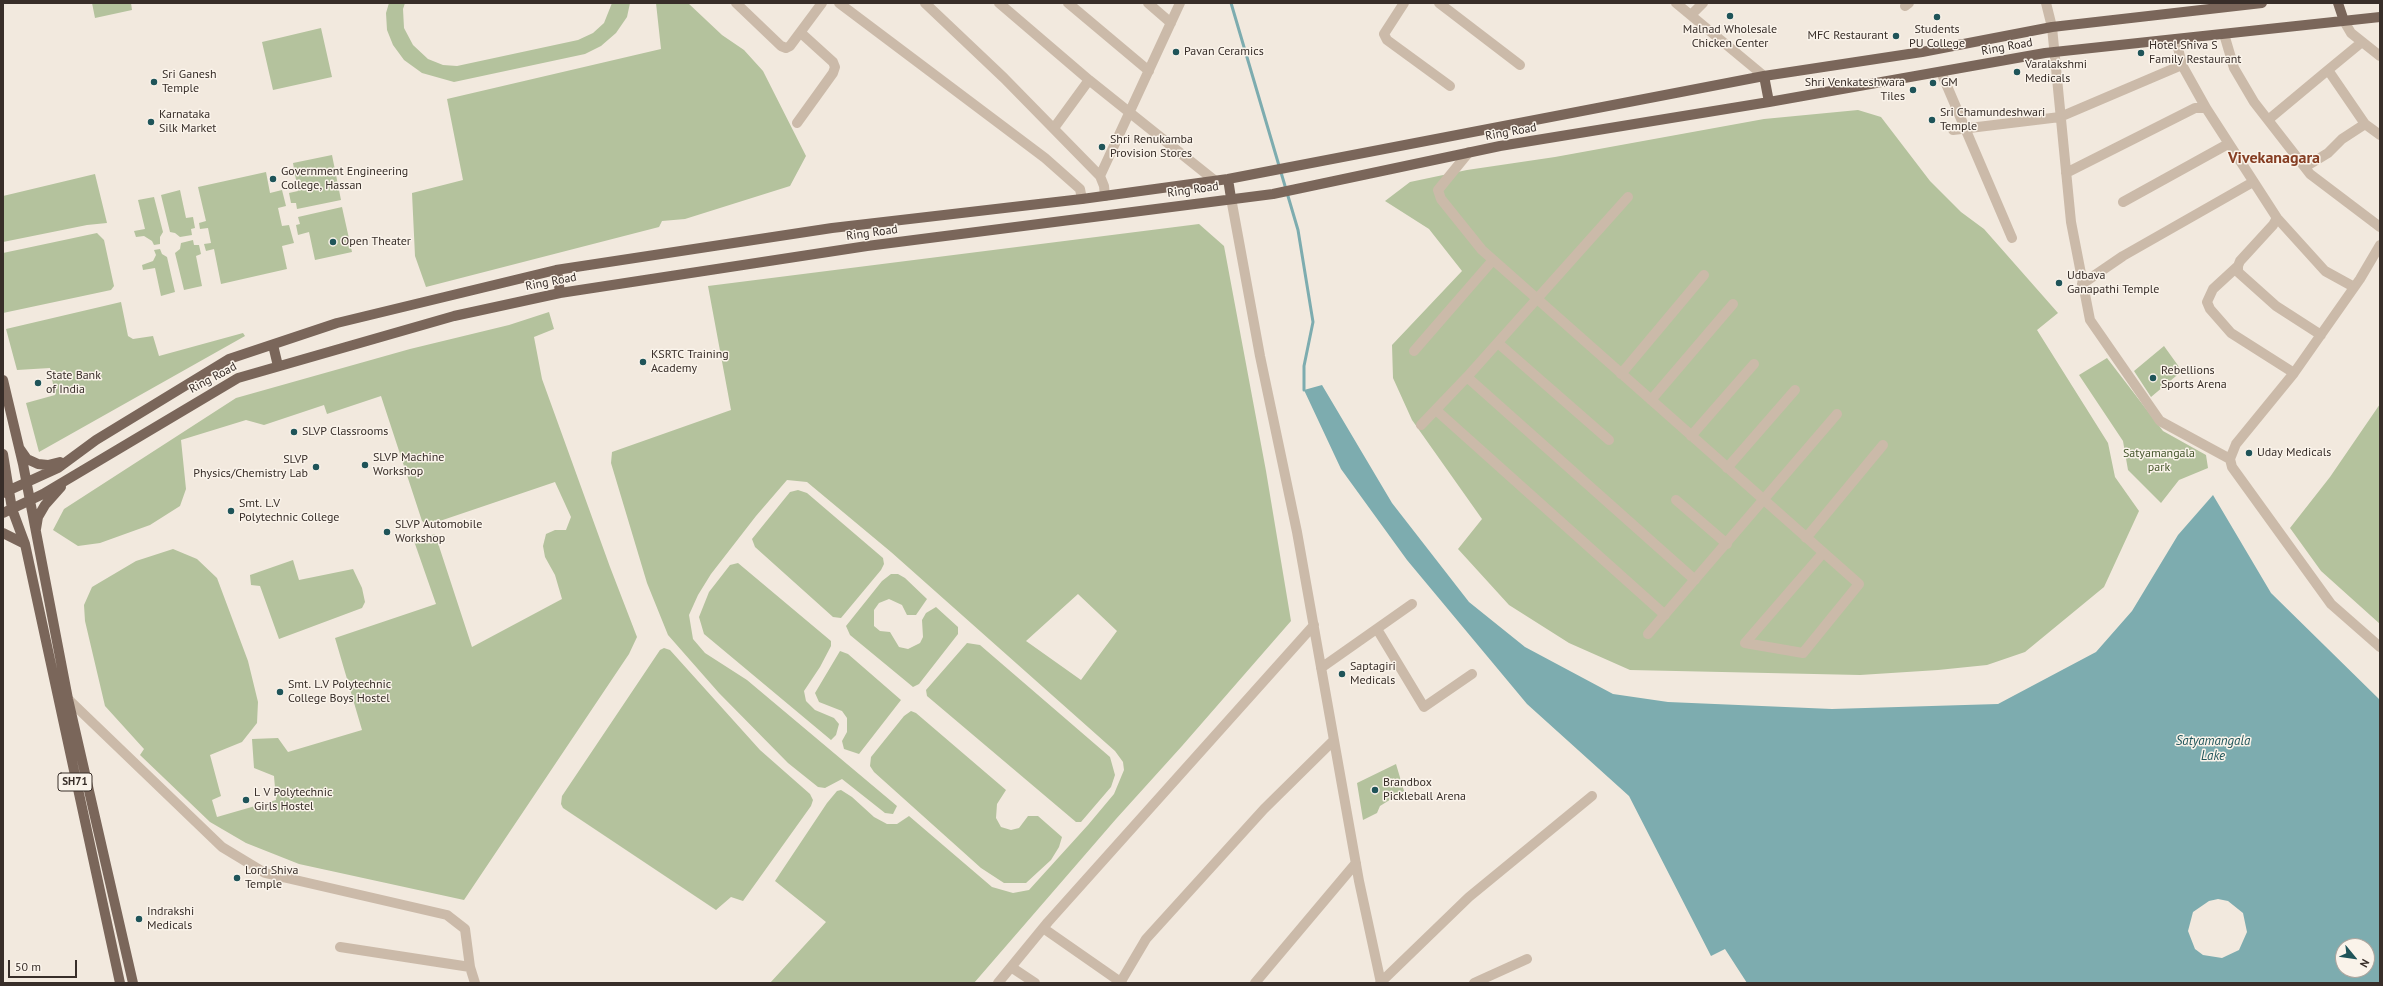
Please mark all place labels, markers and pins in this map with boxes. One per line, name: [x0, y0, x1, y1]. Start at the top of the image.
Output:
marker: Malnad Wholesale Chicken Center: [1725, 11, 1735, 21]
marker: Students PU College: [1932, 12, 1942, 22]
place label: Malnad Wholesale Chicken Center: [1683, 23, 1777, 51]
place label: Students PU College: [1909, 23, 1965, 51]
place label: MFC Restaurant: [1807, 29, 1888, 43]
marker: MFC Restaurant: [1891, 31, 1901, 41]
place label: Hotel Shiva S Family Restaurant: [2149, 39, 2241, 67]
place label: Pavan Ceramics: [1184, 45, 1264, 59]
marker: Pavan Ceramics: [1171, 47, 1181, 57]
marker: Hotel Shiva S Family Restaurant: [2136, 48, 2146, 58]
place label: Varalakshmi Medicals: [2025, 58, 2087, 86]
marker: Varalakshmi Medicals: [2012, 67, 2022, 77]
place label: Sri Ganesh Temple: [162, 68, 216, 96]
place label: Shri Venkateshwara Tiles: [1805, 76, 1905, 104]
place label: GM: [1941, 76, 1958, 90]
marker: Sri Ganesh Temple: [149, 77, 159, 87]
marker: GM: [1928, 78, 1938, 88]
marker: Shri Venkateshwara Tiles: [1908, 85, 1918, 95]
place label: Sri Chamundeshwari Temple: [1940, 106, 2045, 134]
place label: Karnataka Silk Market: [159, 108, 216, 136]
marker: Sri Chamundeshwari Temple: [1927, 115, 1937, 125]
marker: Karnataka Silk Market: [146, 117, 156, 127]
place label: Shri Renukamba Provision Stores: [1110, 133, 1193, 161]
marker: Shri Renukamba Provision Stores: [1097, 142, 1107, 152]
place label: Government Engineering College, Hassan: [281, 165, 408, 193]
marker: Government Engineering College, Hassan: [268, 174, 278, 184]
place label: Open Theater: [341, 235, 411, 249]
marker: Open Theater: [328, 237, 338, 247]
place label: Udbava Ganapathi Temple: [2067, 269, 2159, 297]
marker: Udbava Ganapathi Temple: [2054, 278, 2064, 288]
place label: KSRTC Training Academy: [651, 348, 729, 376]
marker: KSRTC Training Academy: [638, 357, 648, 367]
place label: Rebellions Sports Arena: [2161, 364, 2227, 392]
place label: State Bank of India: [46, 369, 101, 397]
marker: Rebellions Sports Arena: [2148, 373, 2158, 383]
marker: State Bank of India: [33, 378, 43, 388]
place label: SLVP Classrooms: [302, 425, 388, 439]
marker: SLVP Classrooms: [289, 427, 299, 437]
place label: Uday Medicals: [2257, 446, 2331, 460]
marker: Uday Medicals: [2244, 448, 2254, 458]
place label: SLVP Machine Workshop: [373, 451, 444, 479]
place label: SLVP Physics/Chemistry Lab: [193, 453, 308, 481]
marker: SLVP Machine Workshop: [360, 460, 370, 470]
marker: SLVP Physics/Chemistry Lab: [311, 462, 321, 472]
place label: Smt. L.V Polytechnic College: [239, 497, 339, 525]
marker: Smt. L.V Polytechnic College: [226, 506, 236, 516]
place label: SLVP Automobile Workshop: [395, 518, 482, 546]
marker: SLVP Automobile Workshop: [382, 527, 392, 537]
place label: Saptagiri Medicals: [1350, 660, 1396, 688]
marker: Saptagiri Medicals: [1337, 669, 1347, 679]
place label: Smt. L.V Polytechnic College Boys Hostel: [288, 678, 391, 706]
marker: Smt. L.V Polytechnic College Boys Hostel: [275, 687, 285, 697]
place label: Brandbox Pickleball Arena: [1383, 776, 1466, 804]
marker: Brandbox Pickleball Arena: [1370, 785, 1380, 795]
place label: L V Polytechnic Girls Hostel: [254, 786, 332, 814]
marker: L V Polytechnic Girls Hostel: [241, 795, 251, 805]
place label: Lord Shiva Temple: [245, 864, 299, 892]
marker: Lord Shiva Temple: [232, 873, 242, 883]
place label: Indrakshi Medicals: [147, 905, 194, 933]
marker: Indrakshi Medicals: [134, 914, 144, 924]

